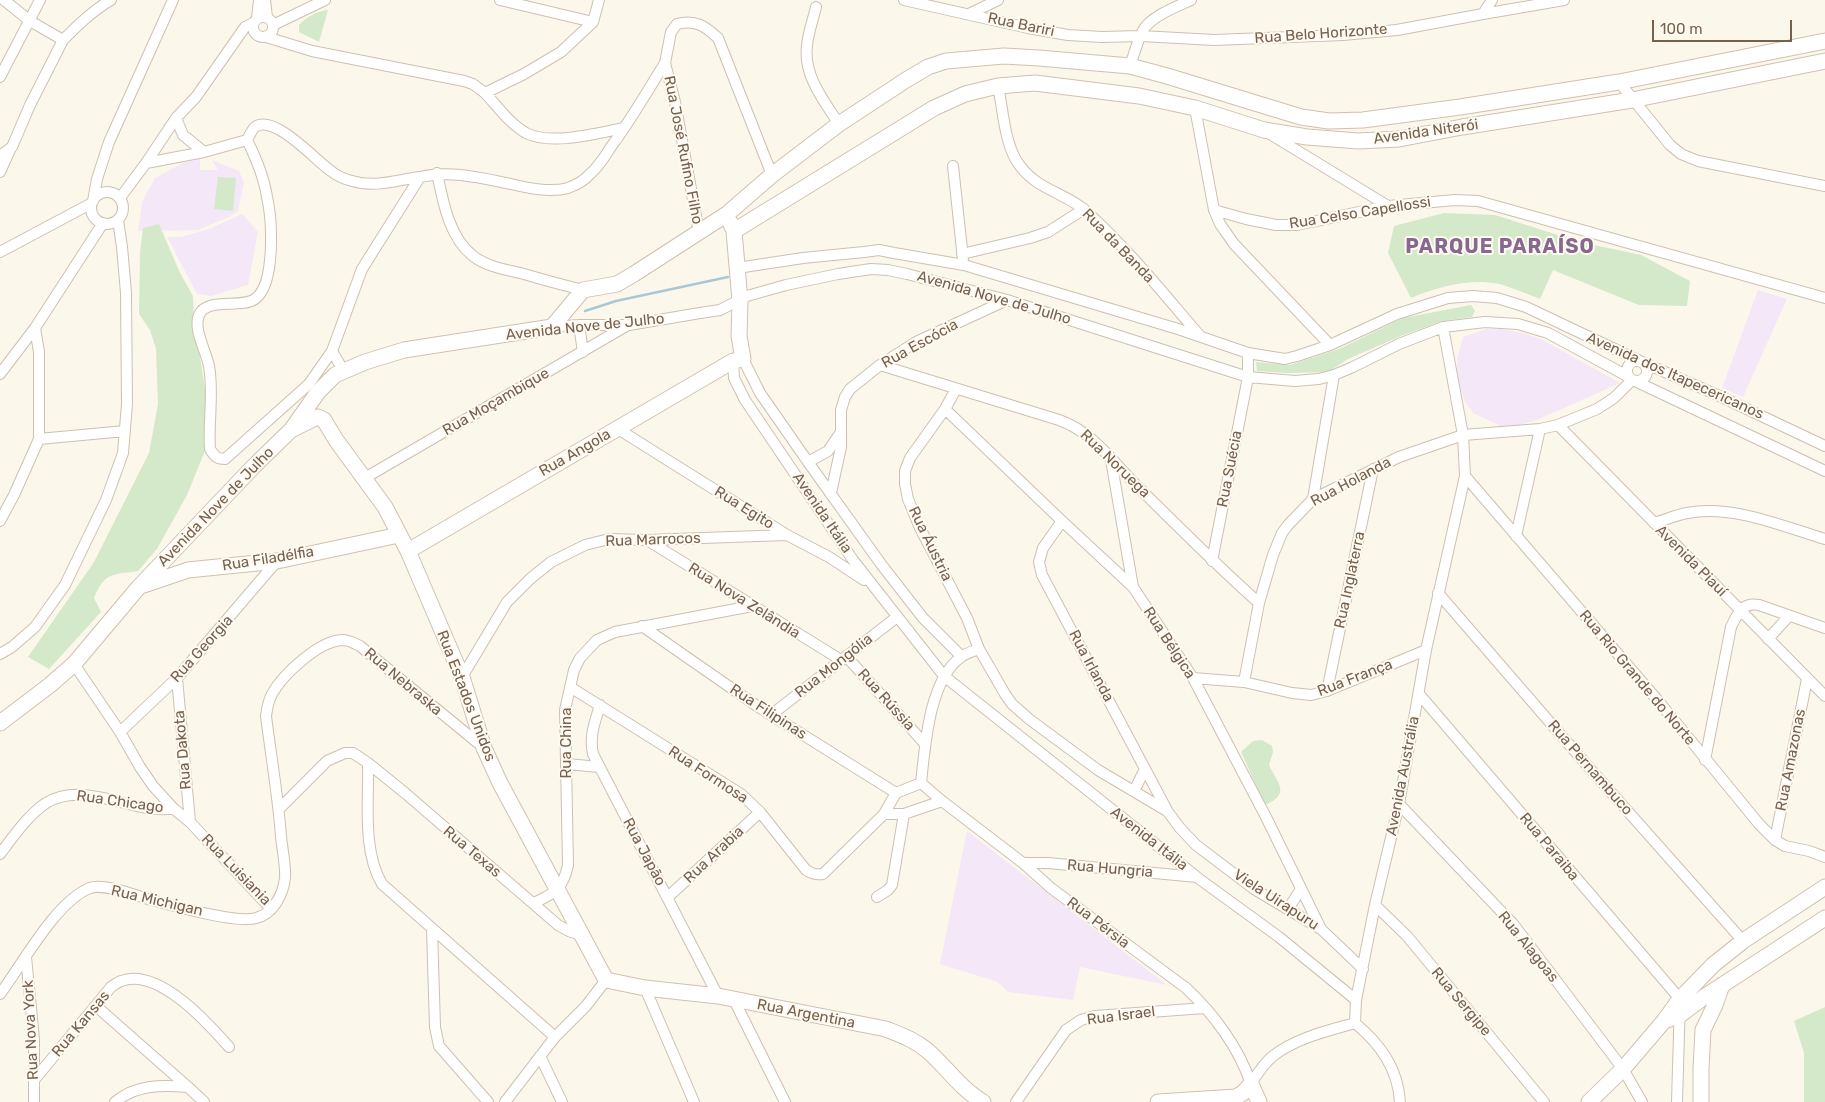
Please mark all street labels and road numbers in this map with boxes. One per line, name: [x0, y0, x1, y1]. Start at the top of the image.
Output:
street label: Rua Bariri: [986, 9, 1056, 41]
street label: Rua Belo Horizonte: [1254, 20, 1388, 48]
street label: Rua José Rufino Filho: [660, 74, 706, 226]
street label: Avenida Niterói: [1372, 116, 1480, 148]
street label: Rua Celso Capellossi: [1288, 193, 1432, 233]
street label: Rua da Banda: [1078, 205, 1158, 287]
street label: Avenida Nove de Julho: [915, 267, 1073, 329]
street label: Avenida Nove de Julho: [505, 310, 665, 344]
street label: Rua Escócia: [879, 316, 961, 372]
street label: Avenida dos Itapecericanos: [1584, 329, 1766, 423]
street label: Rua Moçambique: [439, 364, 553, 440]
street label: Rua Angola: [536, 425, 614, 481]
street label: Rua Noruega: [1076, 426, 1154, 502]
street label: Rua Suécia: [1214, 429, 1246, 509]
street label: Avenida Nove de Julho: [154, 443, 278, 571]
street label: Rua Holanda: [1308, 453, 1394, 511]
street label: Avenida Itália: [788, 469, 856, 557]
street label: Rua Egito: [711, 483, 777, 533]
street label: Rua Áustria: [904, 504, 956, 584]
street label: Avenida Piauí: [1651, 521, 1731, 601]
street label: Rua Marrocos: [605, 529, 701, 551]
street label: Rua Inglaterra: [1331, 530, 1369, 630]
street label: Rua Filadélfia: [221, 543, 315, 575]
street label: Rua Nova Zelândia: [685, 559, 803, 643]
street label: Rua Bélgica: [1139, 604, 1199, 682]
street label: Rua Rio Grande do Norte: [1575, 607, 1699, 749]
street label: Rua Georgia: [167, 612, 237, 686]
street label: Rua Irlanda: [1065, 627, 1117, 705]
street label: Rua Estados Unidos: [433, 628, 499, 764]
street label: Rua Mongólia: [792, 630, 876, 702]
street label: Rua Nebraska: [360, 644, 446, 720]
street label: Rua França: [1315, 655, 1395, 701]
street label: Rua Rússia: [854, 665, 918, 735]
street label: Rua Filipinas: [726, 680, 810, 744]
street label: Rua Amazonas: [1772, 707, 1810, 813]
street label: Rua China: [558, 708, 576, 778]
street label: Rua Dakota: [171, 710, 195, 790]
street label: Avenida Austrália: [1383, 715, 1423, 837]
street label: Rua Pernambuco: [1544, 717, 1636, 819]
street label: Rua Formosa: [665, 743, 751, 807]
street label: Rua Chicago: [75, 787, 165, 817]
street label: Avenida Itália: [1107, 803, 1191, 875]
street label: Rua Paraiba: [1515, 809, 1583, 885]
street label: Rua Japão: [619, 815, 669, 889]
street label: Rua Texas: [439, 823, 505, 881]
street label: Rua Arabia: [680, 823, 748, 887]
street label: Rua Luisiania: [197, 831, 275, 909]
street label: Rua Hungria: [1066, 856, 1154, 882]
street label: Viela Uirapuru: [1230, 866, 1322, 934]
street label: Rua Michigan: [109, 882, 205, 920]
street label: Rua Pérsia: [1063, 894, 1133, 952]
street label: Rua Alagoas: [1494, 908, 1562, 986]
street label: Rua Sergipe: [1427, 964, 1495, 1040]
street label: Rua Nova York: [19, 980, 43, 1080]
street label: Rua Kansas: [48, 987, 114, 1061]
street label: Rua Argentina: [755, 996, 857, 1032]
street label: Rua Israel: [1086, 1003, 1156, 1029]

